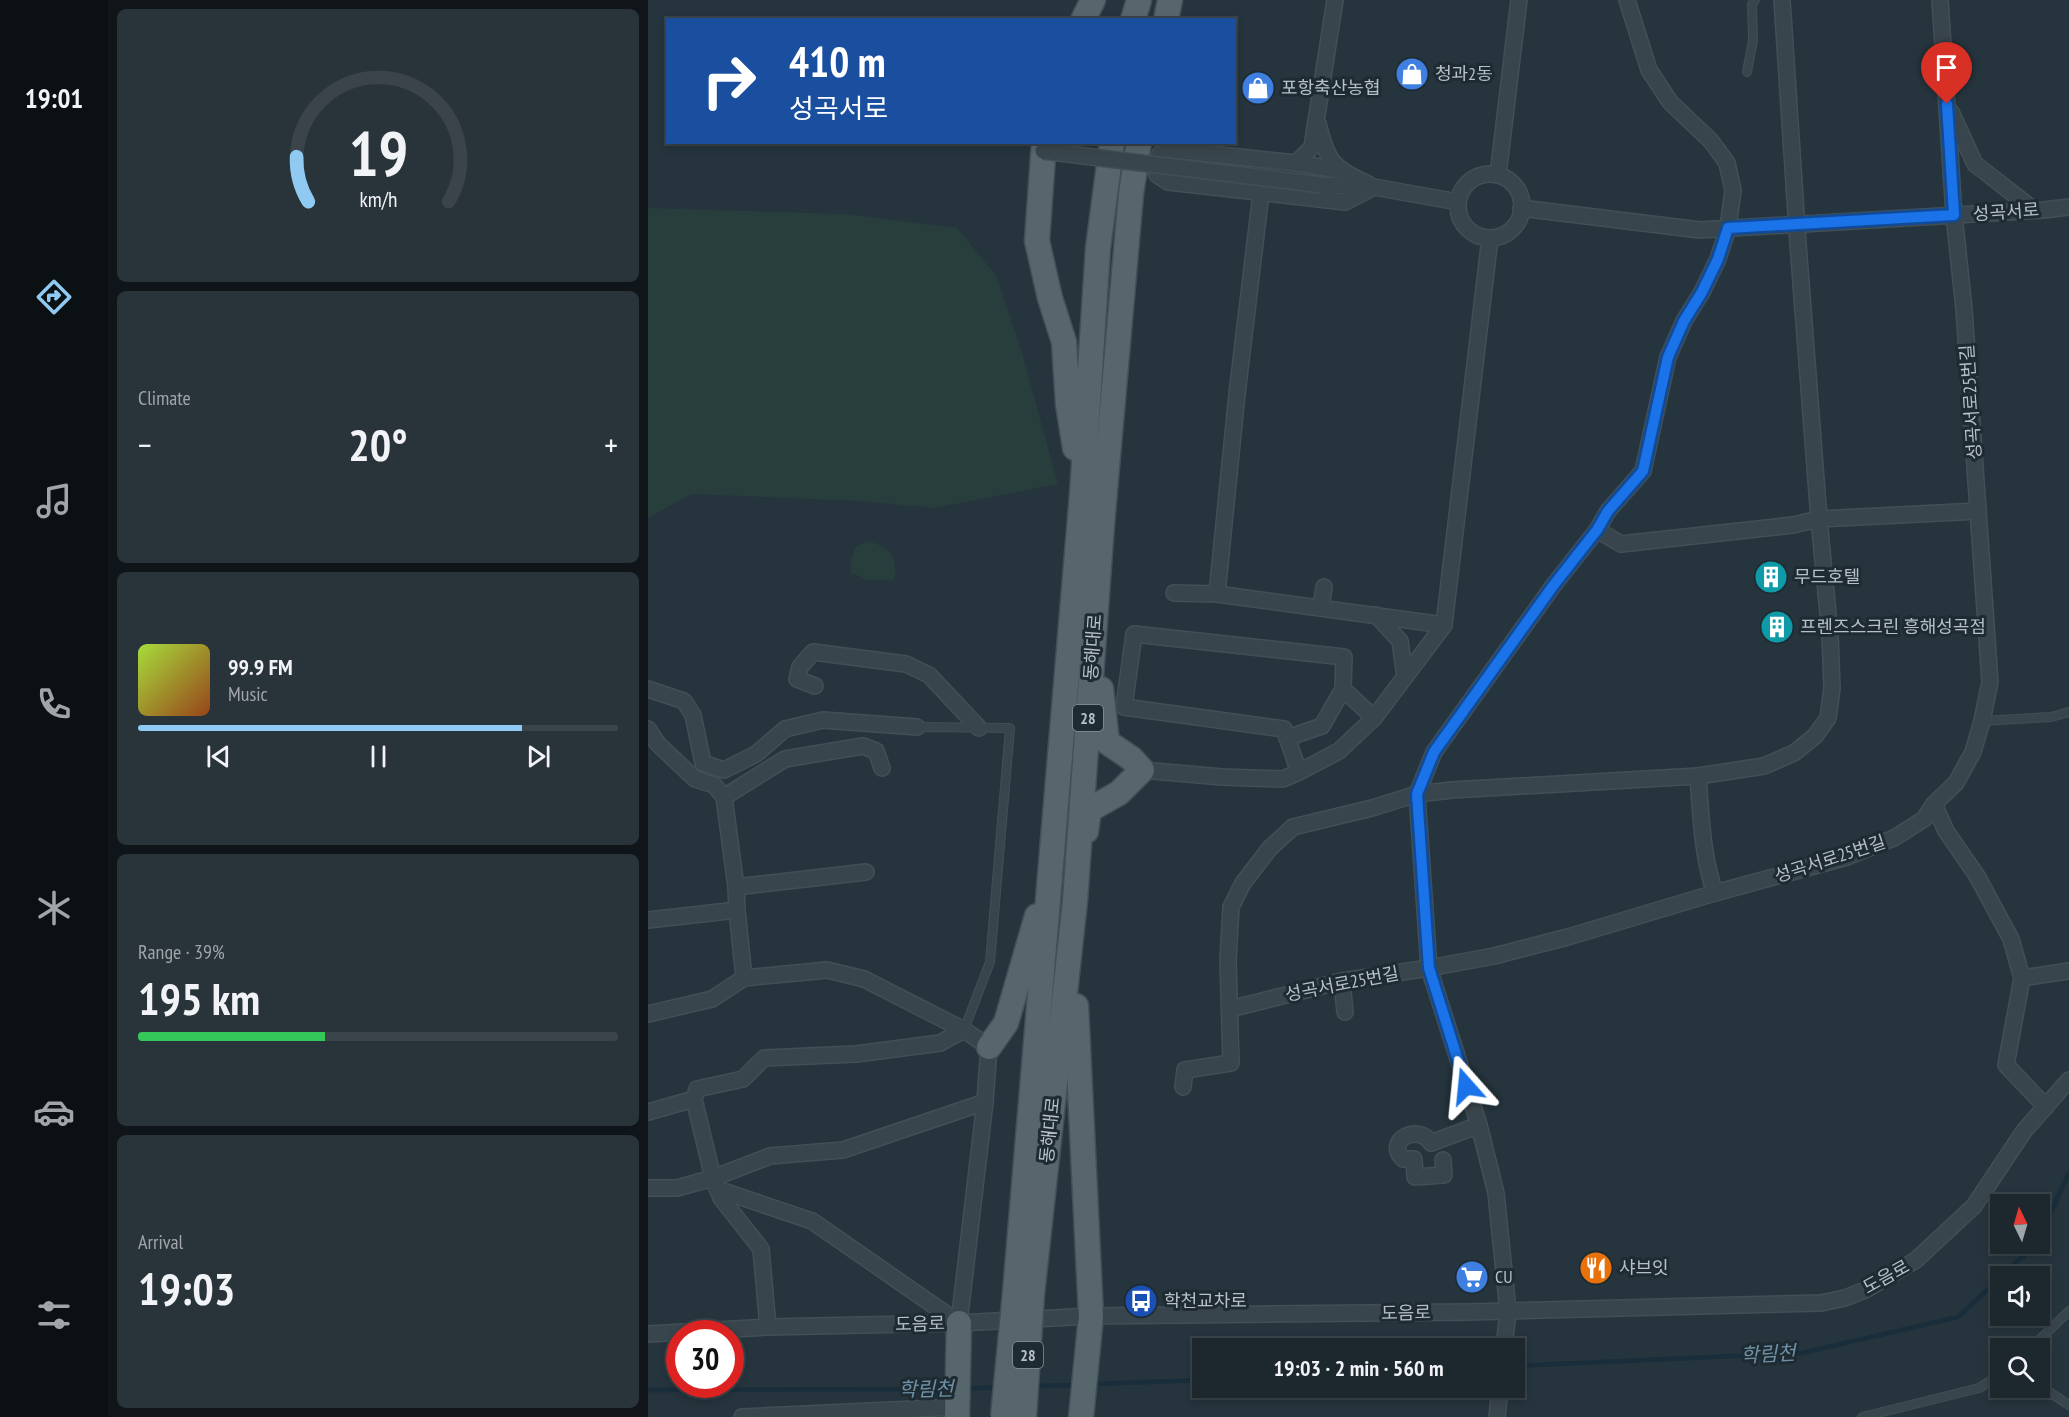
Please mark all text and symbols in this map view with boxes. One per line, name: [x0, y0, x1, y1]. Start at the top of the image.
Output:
text: 410 m: [789, 34, 886, 89]
icon: right: [690, 42, 768, 120]
pin: [1921, 42, 1972, 104]
icon: arrive: [1930, 51, 1963, 84]
shop icon: 청과2동: [1394, 56, 1430, 92]
place label: 청과2동: [1435, 62, 1493, 85]
shop icon: 포항축산농협: [1240, 70, 1276, 106]
place label: 포항축산농협: [1281, 76, 1380, 99]
text: 19:01: [25, 81, 83, 115]
text: 성곡서로: [789, 91, 888, 125]
text: 19: [348, 112, 408, 193]
text: km/h: [359, 186, 397, 214]
street label: 성곡서로: [1972, 198, 2040, 225]
icon: directions: [33, 276, 75, 318]
street label: 성곡서로25번길: [1955, 344, 1986, 460]
text: Climate: [138, 385, 191, 411]
text: 20°: [348, 415, 408, 473]
text: −: [138, 423, 152, 466]
text: +: [604, 423, 618, 466]
icon: music: [33, 480, 75, 522]
building icon: 무드호텔: [1753, 559, 1789, 595]
place label: 무드호텔: [1794, 565, 1860, 588]
building icon: 프렌즈스크린 흥해성곡점: [1759, 609, 1795, 645]
street label: 동해대로: [1079, 613, 1106, 681]
place label: 프렌즈스크린 흥해성곡점: [1800, 615, 1986, 638]
text: 99.9 FM: [228, 653, 293, 681]
text: Music: [228, 681, 268, 707]
icon: phone: [33, 683, 75, 725]
road number: 28: [1073, 705, 1103, 731]
icon: previous: [202, 740, 235, 773]
icon: pause: [362, 740, 395, 773]
icon: next: [522, 740, 555, 773]
street label: 성곡서로25번길: [1771, 830, 1888, 887]
icon: climate: [33, 887, 75, 929]
text: Range · 39%: [138, 939, 225, 965]
street label: 성곡서로25번길: [1283, 961, 1401, 1006]
text: 195 km: [138, 969, 260, 1027]
position arrow: [1434, 1054, 1498, 1118]
icon: car: [33, 1091, 75, 1133]
street label: 동해대로: [1035, 1096, 1064, 1164]
north arrow: [1990, 1194, 2050, 1254]
map controls: [1990, 1194, 2050, 1398]
text: Arrival: [138, 1229, 183, 1255]
restaurant icon: 샤브잇: [1578, 1250, 1614, 1286]
street label: 도음로: [1858, 1254, 1913, 1299]
place label: 샤브잇: [1619, 1256, 1669, 1279]
text: 19:03: [138, 1259, 235, 1317]
supermarket icon: CU: [1454, 1259, 1490, 1295]
place label: CU: [1495, 1265, 1513, 1288]
button: sound: [1990, 1266, 2050, 1326]
bus stop icon: 학천교차로: [1123, 1283, 1159, 1319]
place label: 학천교차로: [1164, 1289, 1247, 1312]
icon: filters: [33, 1294, 75, 1336]
street label: 도음로: [1381, 1301, 1431, 1324]
street label: 도음로: [895, 1312, 945, 1335]
speed limit sign: 30: [666, 1320, 744, 1398]
button: search: [1990, 1338, 2050, 1398]
water label: 학림천: [1740, 1339, 1799, 1368]
road number: 28: [1013, 1342, 1043, 1368]
text: 19:03 · 2 min · 560 m: [1273, 1354, 1444, 1382]
water label: 학림천: [898, 1375, 956, 1402]

